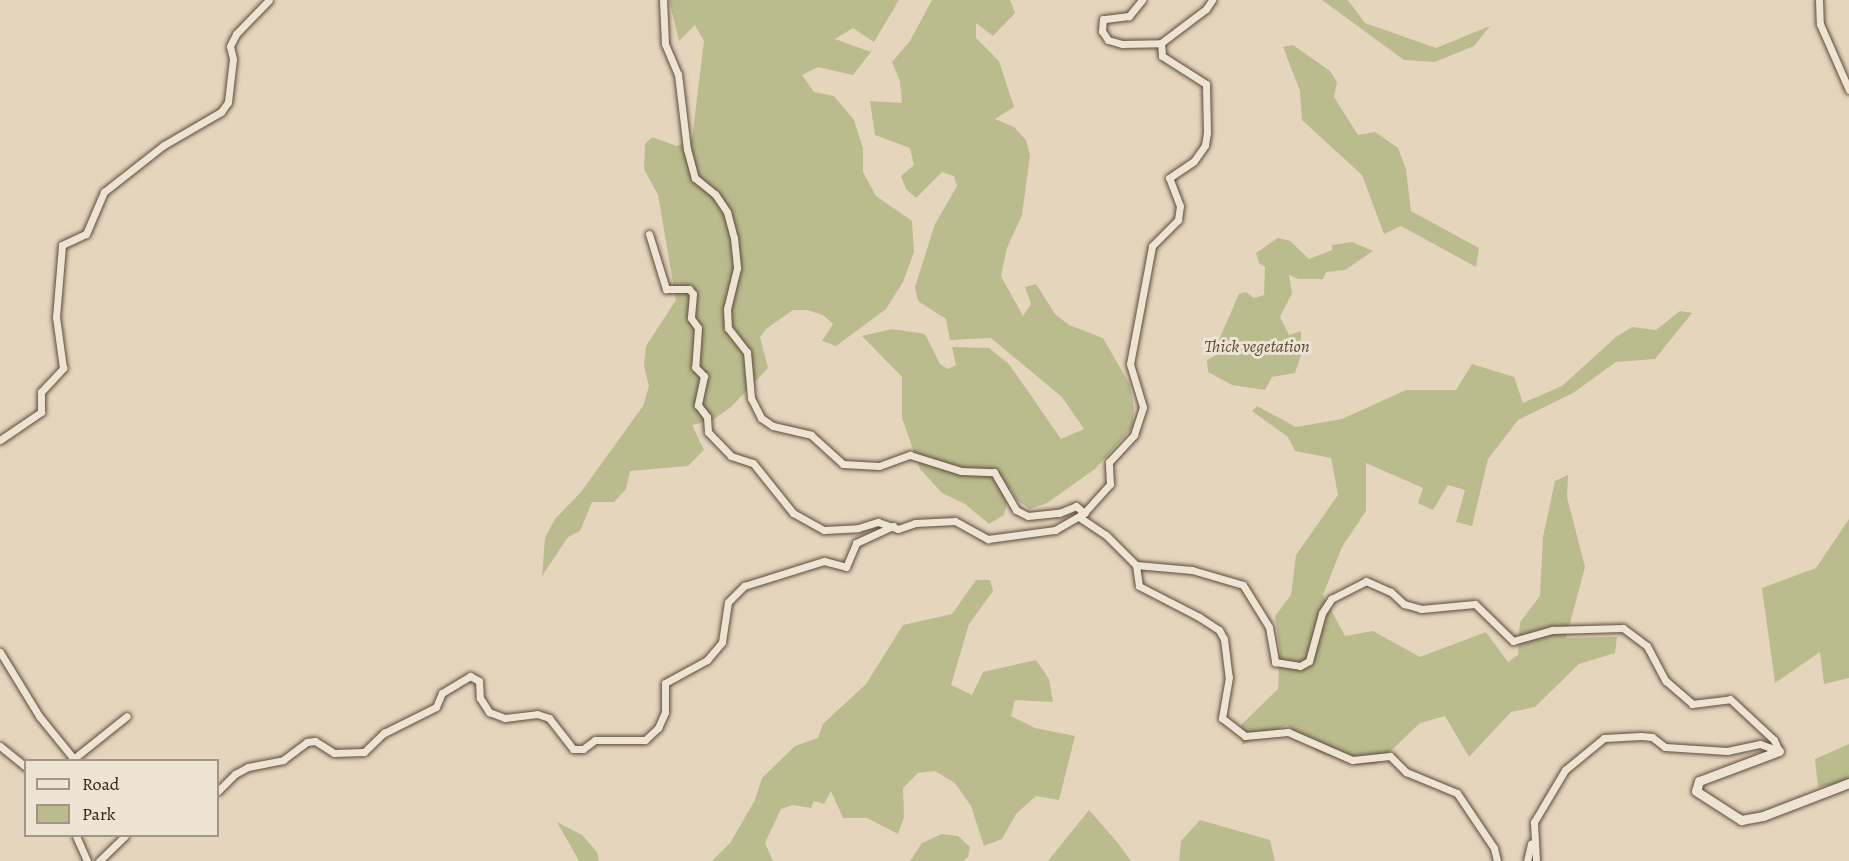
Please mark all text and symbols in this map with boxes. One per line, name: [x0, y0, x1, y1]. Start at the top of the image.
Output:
park label: Thick vegetation: [1204, 335, 1310, 357]
legend: [24, 759, 219, 837]
text: Road: [82, 772, 119, 796]
text: Park: [82, 802, 116, 826]

